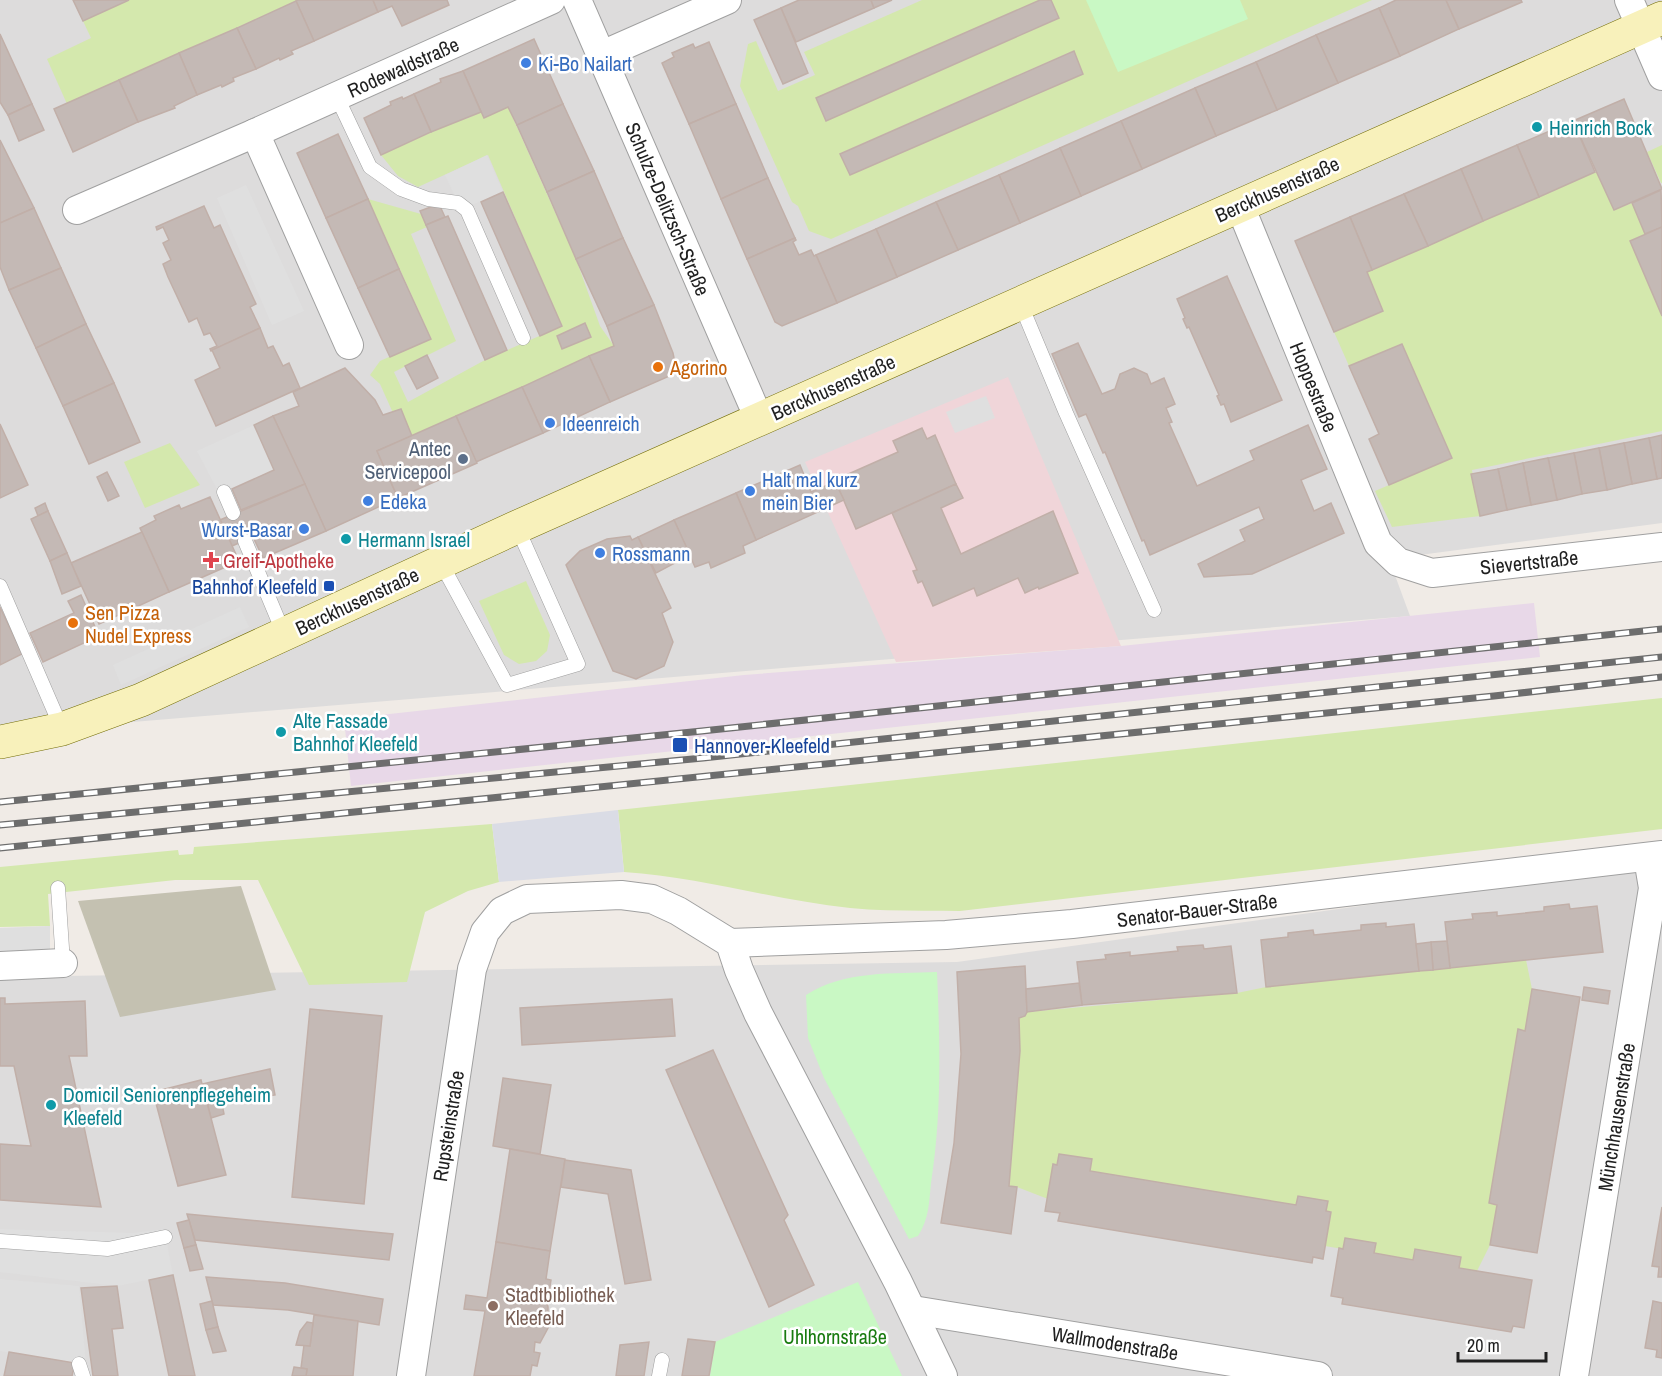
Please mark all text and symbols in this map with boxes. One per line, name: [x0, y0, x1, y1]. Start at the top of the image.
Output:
street label: Rodewaldstraße: [343, 30, 463, 104]
place label: Ki-Bo Nailart: [538, 50, 632, 77]
marker: Ki-Bo Nailart: [519, 56, 533, 70]
place label: Heinrich Bock: [1549, 114, 1653, 141]
street label: Schulze-Delitzsch-Straße: [619, 118, 717, 300]
marker: Heinrich Bock: [1530, 120, 1544, 134]
street label: Berckhusenstraße: [1211, 150, 1343, 228]
street label: Hoppestraße: [1284, 338, 1344, 436]
street label: Berckhusenstraße: [767, 348, 899, 426]
place label: Agorino: [669, 354, 727, 381]
marker: Agorino: [651, 360, 665, 374]
place label: Ideenreich: [562, 410, 640, 437]
marker: Ideenreich: [543, 416, 557, 430]
place label: Antec Servicepool: [364, 435, 451, 485]
marker: Antec Servicepool: [456, 452, 470, 466]
place label: Halt mal kurz mein Bier: [762, 466, 858, 516]
marker: Halt mal kurz mein Bier: [743, 484, 757, 498]
place label: Edeka: [380, 488, 427, 515]
marker: Edeka: [361, 494, 375, 508]
place label: Wurst-Basar: [201, 516, 293, 543]
marker: Wurst-Basar: [297, 522, 311, 536]
place label: Hermann Israel: [358, 526, 470, 553]
marker: Hermann Israel: [339, 532, 353, 546]
place label: Rossmann: [612, 540, 690, 567]
street label: Sievertstraße: [1479, 543, 1579, 581]
marker: Rossmann: [593, 546, 607, 560]
place label: Greif-Apotheke: [223, 547, 334, 574]
marker: Greif-Apotheke: [204, 553, 218, 567]
street label: Berckhusenstraße: [291, 561, 423, 641]
place label: Bahnhof Kleefeld: [192, 573, 317, 600]
marker: Bahnhof Kleefeld: [322, 579, 336, 593]
place label: Sen Pizza Nudel Express: [85, 599, 192, 649]
marker: Sen Pizza Nudel Express: [66, 616, 80, 630]
place label: Alte Fassade Bahnhof Kleefeld: [292, 707, 418, 757]
marker: Alte Fassade Bahnhof Kleefeld: [274, 725, 288, 739]
place label: Hannover-Kleefeld: [694, 732, 830, 759]
marker: Hannover-Kleefeld: [671, 736, 689, 754]
street label: Senator-Bauer-Straße: [1115, 887, 1279, 933]
street label: Münchhausenstraße: [1591, 1041, 1641, 1193]
street label: Rupsteinstraße: [426, 1069, 470, 1183]
place label: Domicil Seniorenpflegeheim Kleefeld: [63, 1081, 271, 1131]
marker: Domicil Seniorenpflegeheim Kleefeld: [44, 1098, 58, 1112]
place label: Stadtbibliothek Kleefeld: [505, 1281, 615, 1331]
marker: Stadtbibliothek Kleefeld: [486, 1299, 500, 1313]
street label: Wallmodenstraße: [1050, 1320, 1180, 1366]
park label: Uhlhornstraße: [783, 1323, 887, 1350]
scale bar: [1458, 1325, 1546, 1363]
text: 20 m: [1467, 1333, 1500, 1358]

